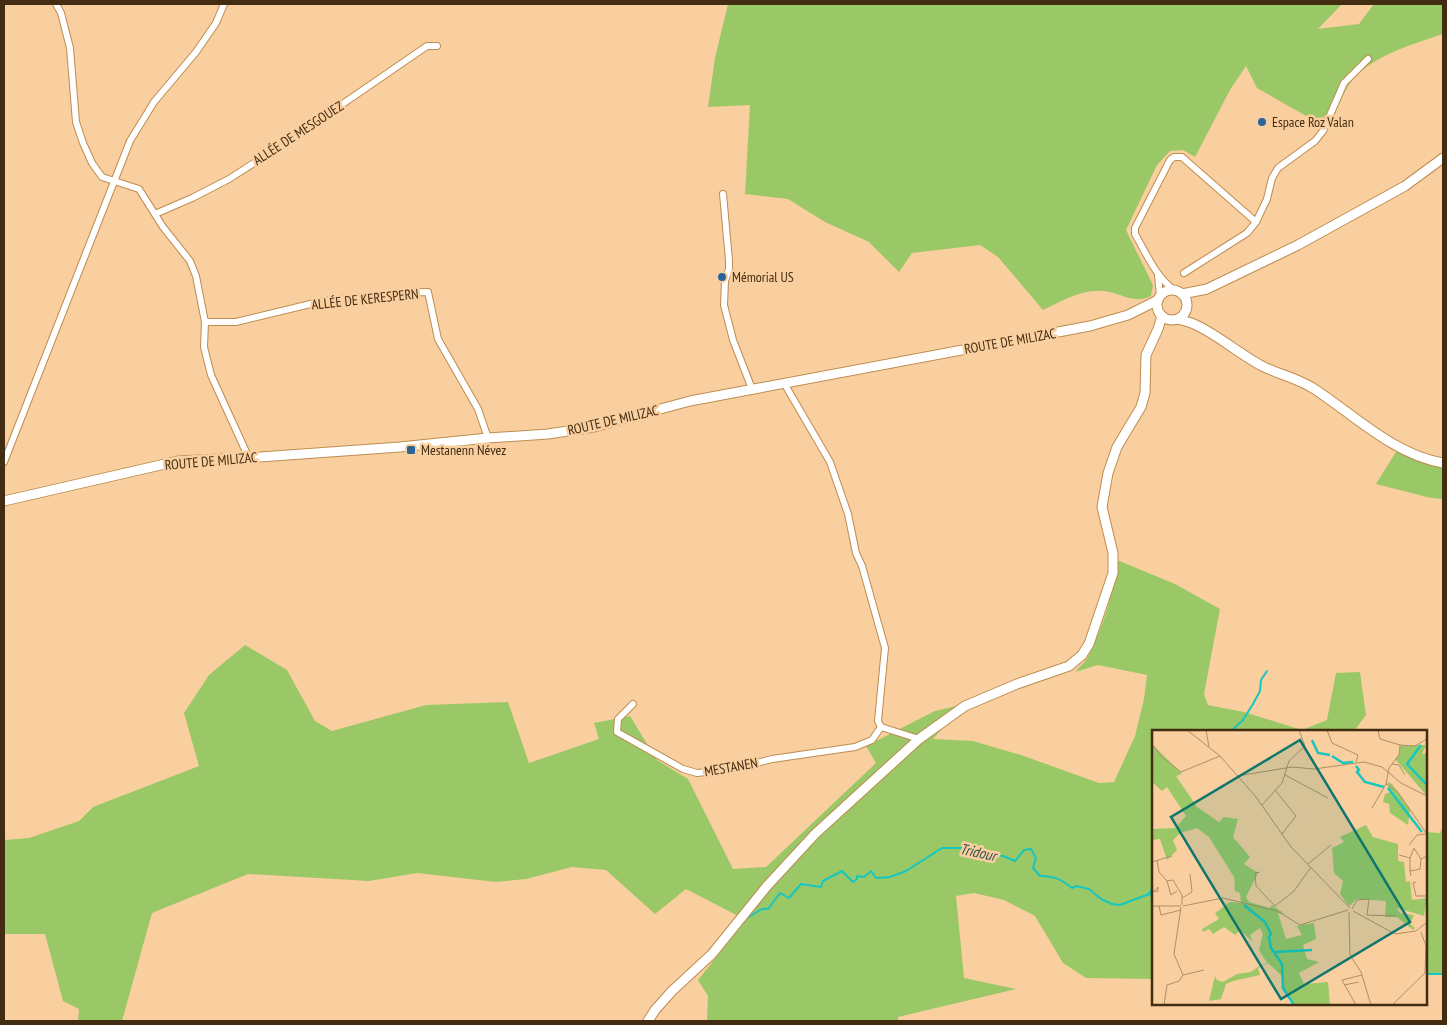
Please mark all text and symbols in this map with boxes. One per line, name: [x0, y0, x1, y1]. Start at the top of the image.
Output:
street label: ALLÉE DE MESGOUEZ: [249, 97, 347, 169]
place label: Espace Roz Valan: [1272, 113, 1354, 131]
marker: Espace Roz Valan: [1256, 116, 1268, 128]
place label: Mémorial US: [732, 268, 794, 286]
marker: Mémorial US: [716, 271, 728, 283]
street label: ALLÉE DE KERESPERN: [310, 284, 420, 314]
street label: ROUTE DE MILIZAC: [963, 324, 1058, 358]
street label: ROUTE DE MILIZAC: [566, 401, 661, 439]
place label: Mestanenn Névez: [421, 441, 506, 459]
marker: Mestanenn Névez: [405, 444, 417, 456]
street label: ROUTE DE MILIZAC: [164, 448, 259, 474]
inset map: [1152, 730, 1427, 1005]
street label: MESTANEN: [703, 753, 759, 781]
water label: Tridour: [958, 839, 1000, 865]

